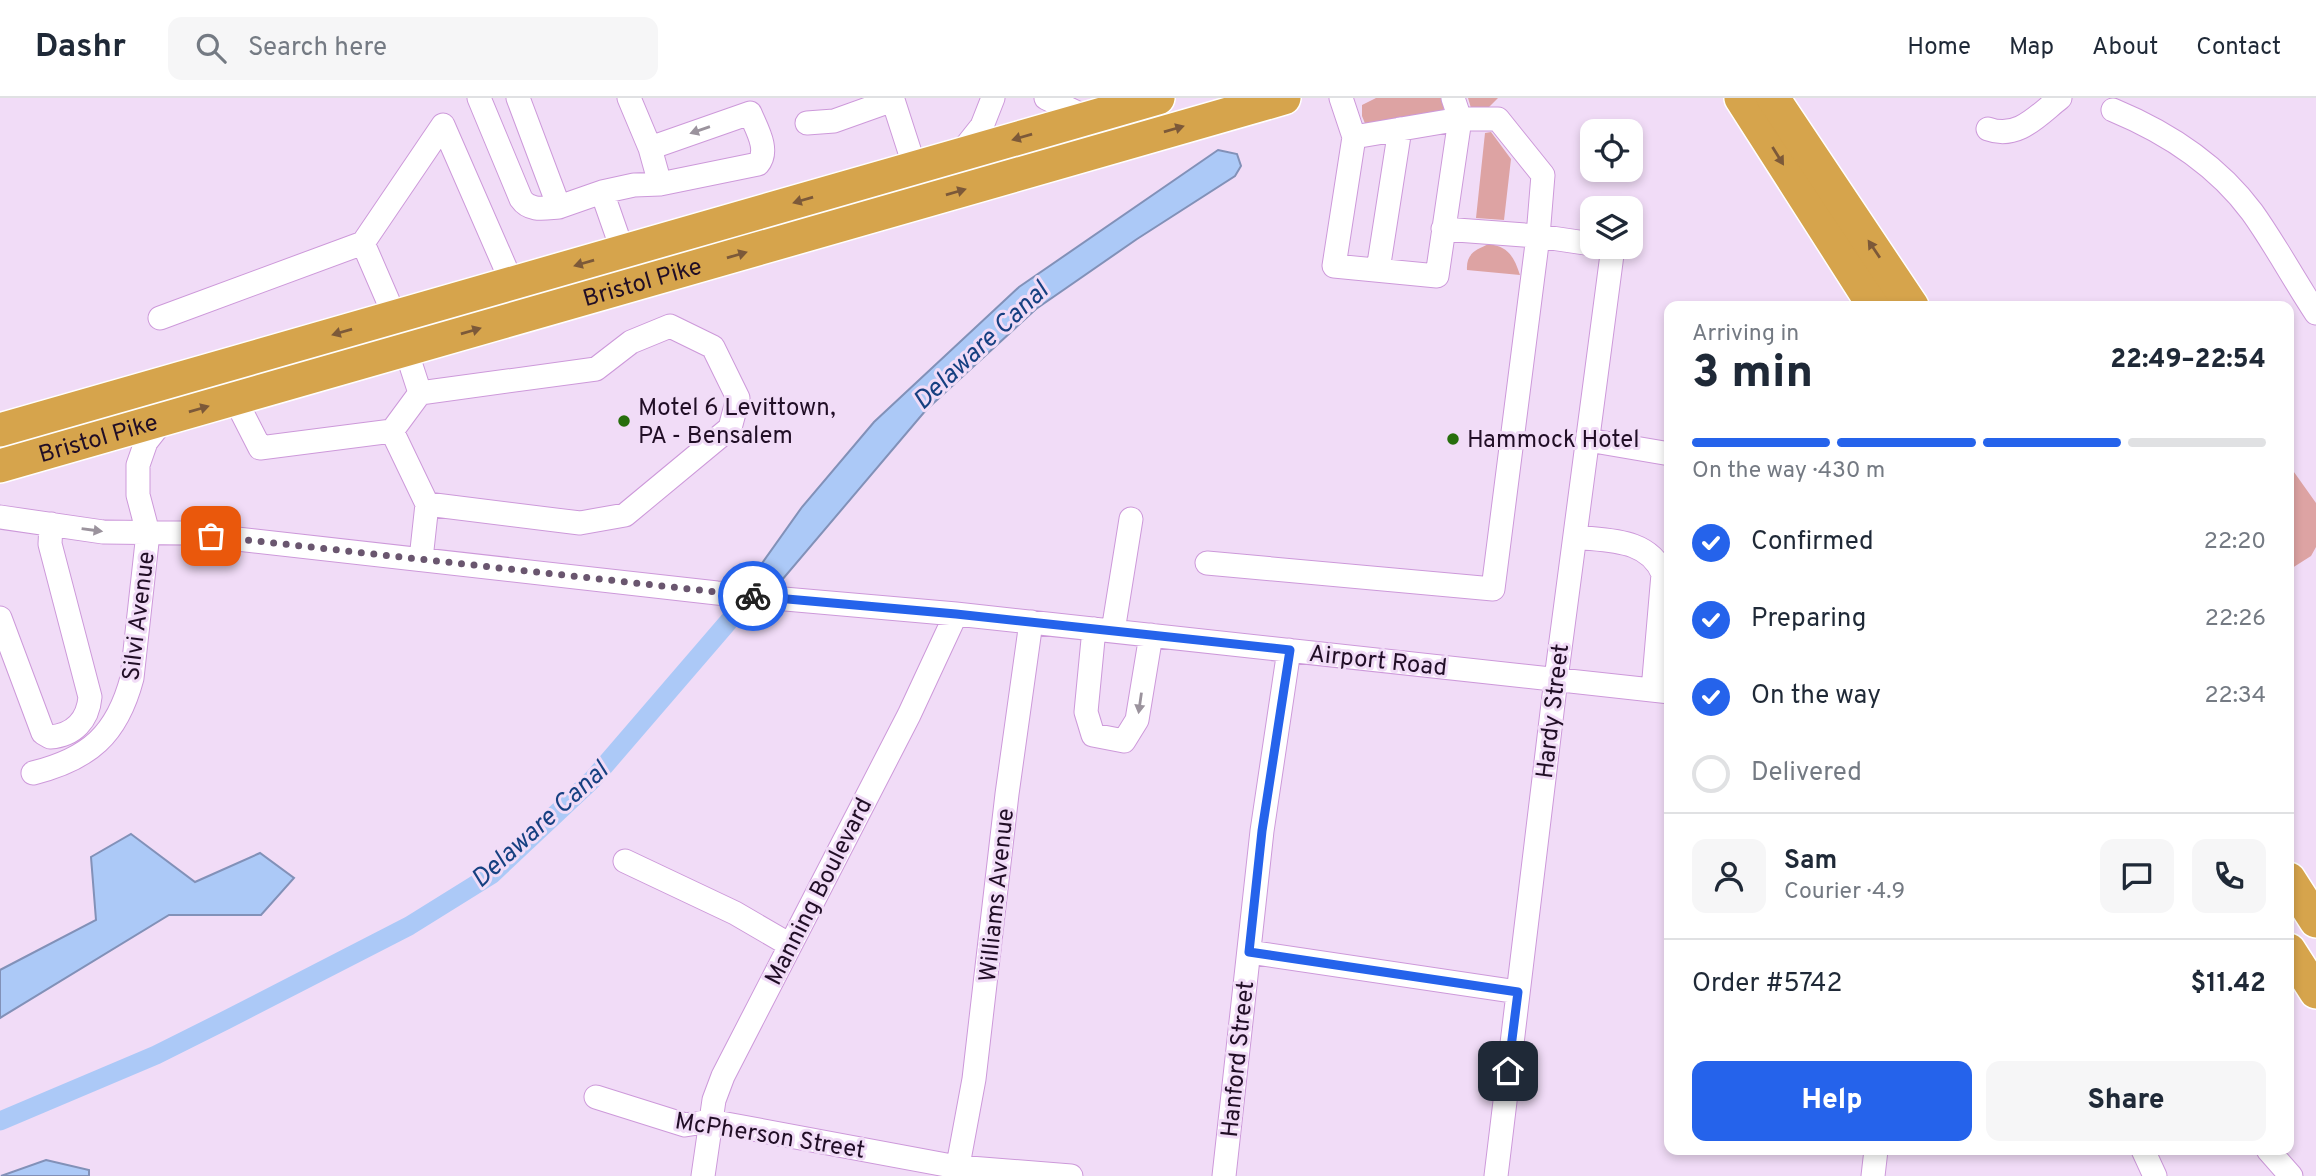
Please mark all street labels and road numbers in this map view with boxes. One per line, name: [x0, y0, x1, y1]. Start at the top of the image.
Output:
street label: Bristol Pike: [580, 253, 706, 315]
street label: Bristol Pike: [36, 409, 162, 471]
street label: Silvi Avenue: [117, 550, 163, 683]
street label: Airport Road: [1307, 640, 1448, 684]
street label: Hardy Street: [1531, 642, 1577, 780]
street label: Manning Boulevard: [760, 793, 880, 991]
street label: Williams Avenue: [974, 807, 1022, 983]
street label: Hanford Street: [1216, 980, 1262, 1139]
street label: McPherson Street: [672, 1107, 867, 1167]

